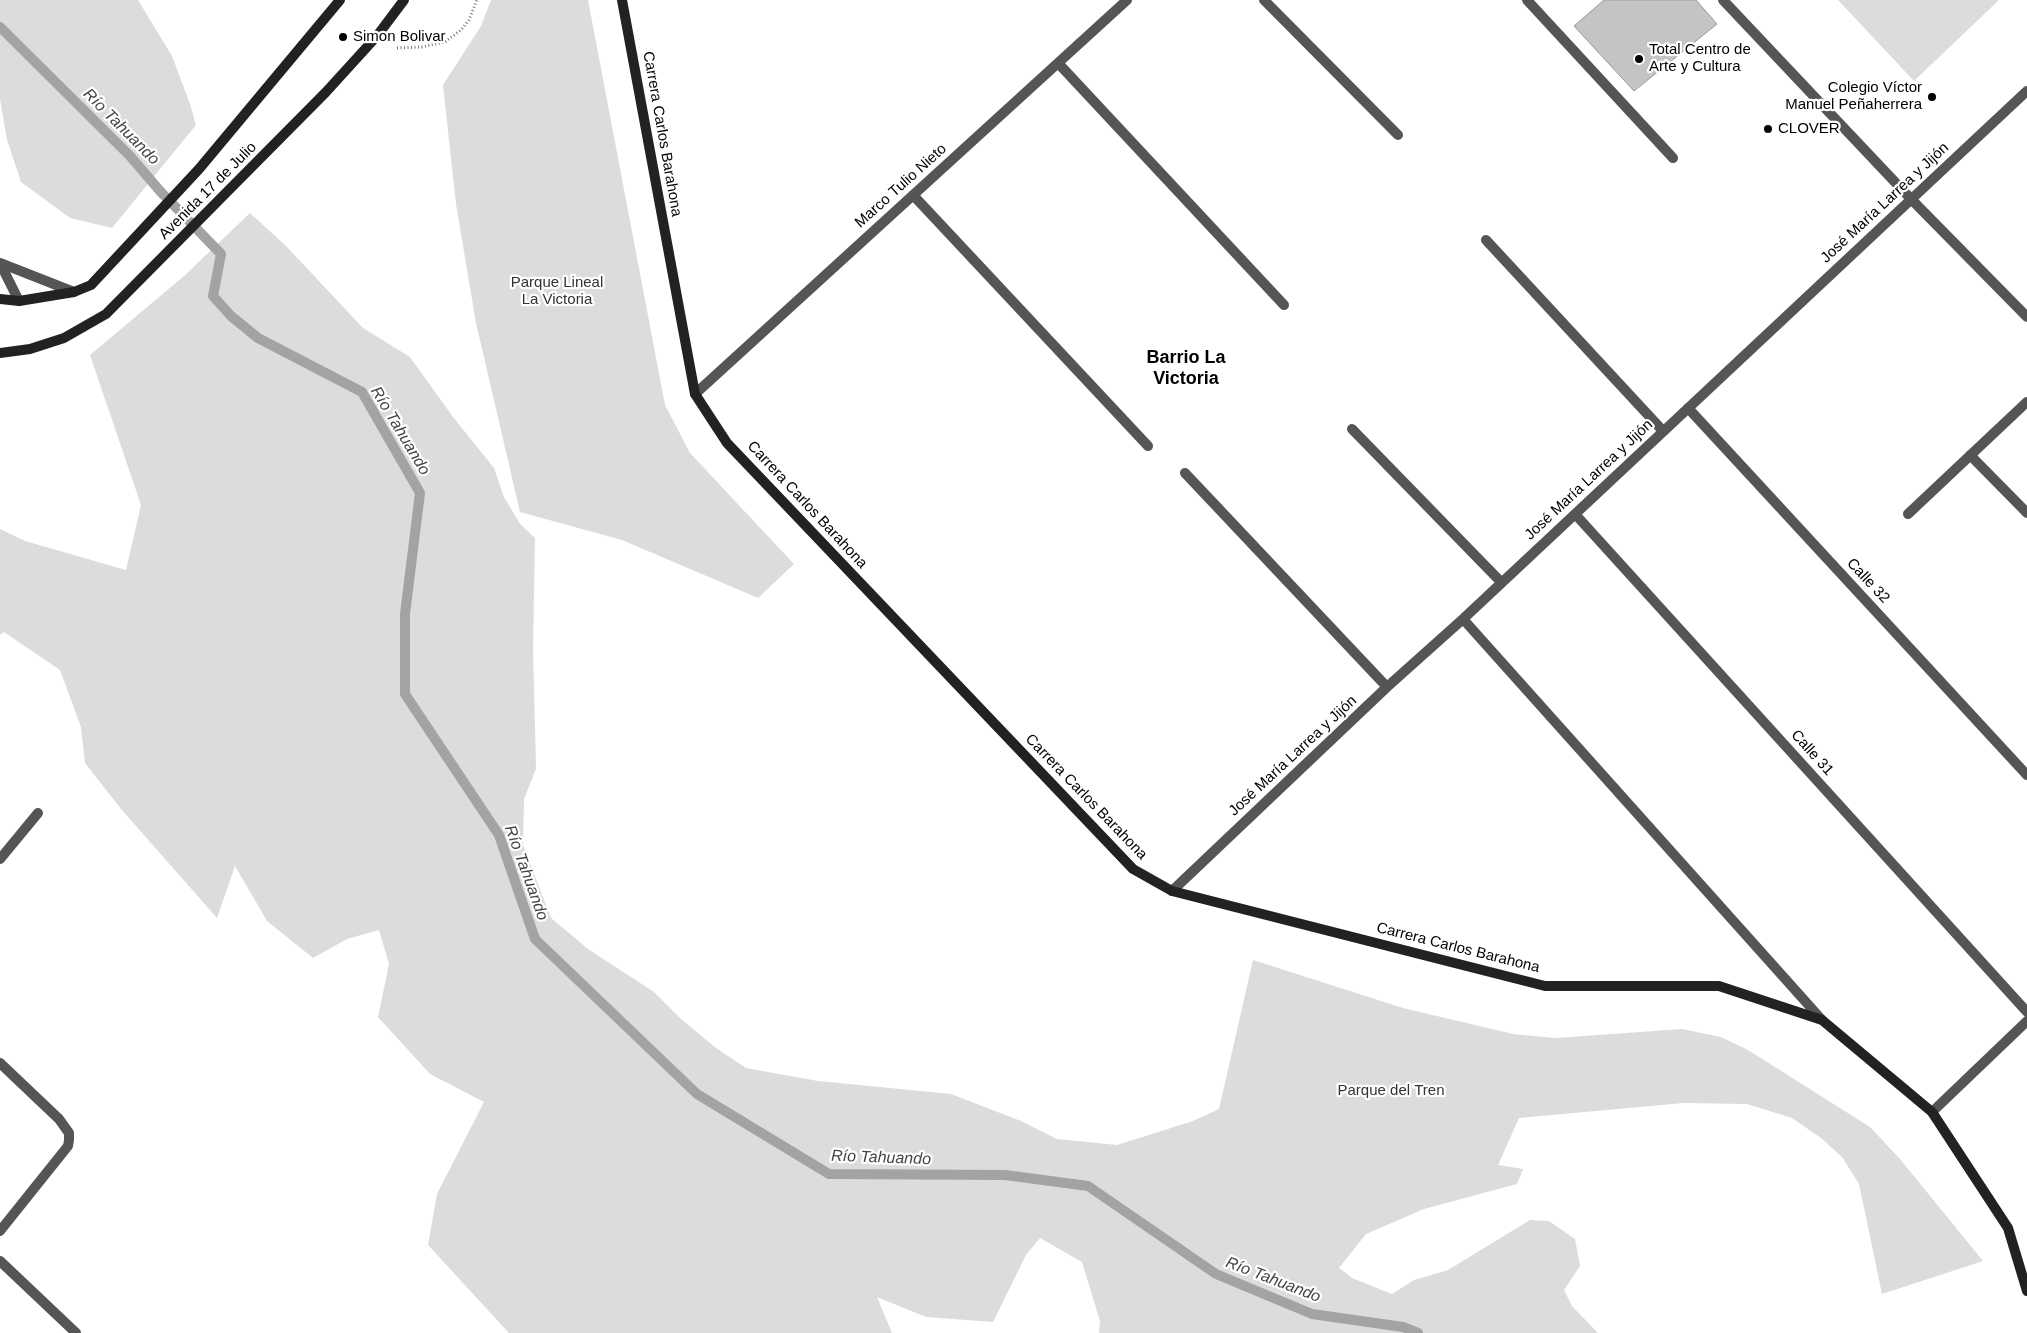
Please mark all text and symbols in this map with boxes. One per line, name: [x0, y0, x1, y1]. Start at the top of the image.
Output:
place label: Simon Bolivar: [353, 28, 446, 46]
marker: Simon Bolivar: [337, 31, 349, 43]
place label: Total Centro de Arte y Cultura: [1649, 41, 1751, 76]
street label: Carrera Carlos Barahona: [639, 50, 685, 218]
marker: Total Centro de Arte y Cultura: [1633, 53, 1645, 65]
place label: Colegio Víctor Manuel Peñaherrera: [1785, 79, 1922, 114]
water label: Río Tahuando: [79, 85, 163, 169]
marker: Colegio Víctor Manuel Peñaherrera: [1926, 91, 1938, 103]
place label: CLOVER: [1778, 120, 1840, 138]
marker: CLOVER: [1762, 123, 1774, 135]
street label: Avenida 17 de Julio: [155, 138, 261, 244]
street label: José María Larrea y Jijón: [1817, 139, 1953, 267]
street label: Marco Tulio Nieto: [852, 140, 950, 232]
park label: Parque Lineal La Victoria: [511, 274, 603, 309]
district label: Barrio La Victoria: [1146, 347, 1226, 389]
water label: Río Tahuando: [366, 383, 434, 479]
street label: José María Larrea y Jijón: [1521, 416, 1657, 544]
street label: Carrera Carlos Barahona: [743, 438, 871, 572]
street label: Calle 32: [1843, 555, 1893, 607]
street label: José María Larrea y Jijón: [1225, 692, 1361, 820]
street label: Calle 31: [1787, 727, 1837, 779]
street label: Carrera Carlos Barahona: [1021, 730, 1151, 864]
water label: Río Tahuando: [500, 823, 552, 923]
street label: Carrera Carlos Barahona: [1375, 919, 1541, 977]
park label: Parque del Tren: [1337, 1082, 1445, 1100]
water label: Río Tahuando: [831, 1147, 931, 1169]
water label: Río Tahuando: [1223, 1253, 1323, 1307]

